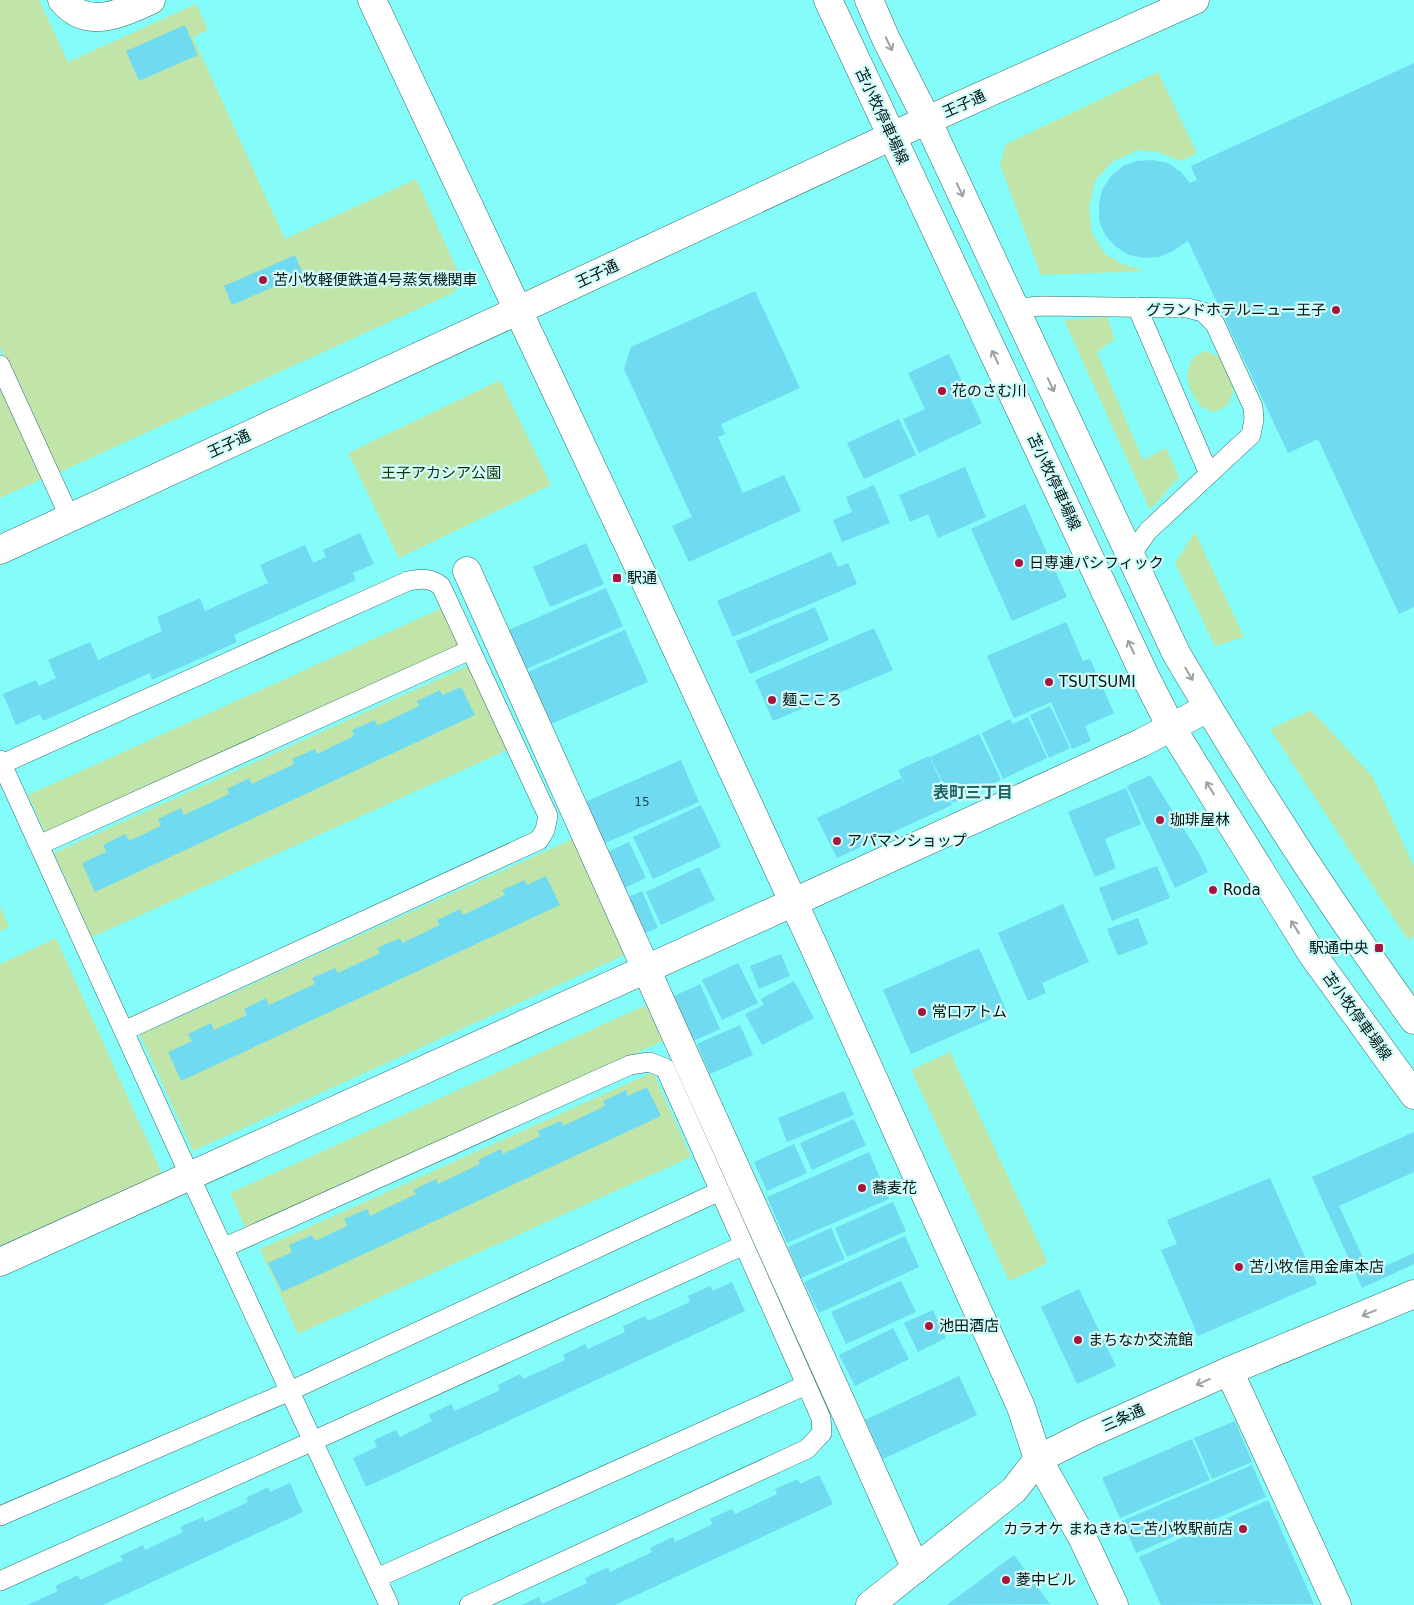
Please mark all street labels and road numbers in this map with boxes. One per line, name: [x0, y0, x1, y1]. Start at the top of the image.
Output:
street label: 苫小牧停車場線: [852, 65, 912, 167]
street label: 王子通: [940, 87, 988, 121]
street label: 王子通: [573, 256, 621, 292]
street label: 王子通: [205, 426, 253, 462]
street label: 苫小牧停車場線: [1024, 431, 1084, 533]
street label: 苫小牧停車場線: [1319, 968, 1395, 1064]
street label: 三条通: [1099, 1401, 1147, 1435]

